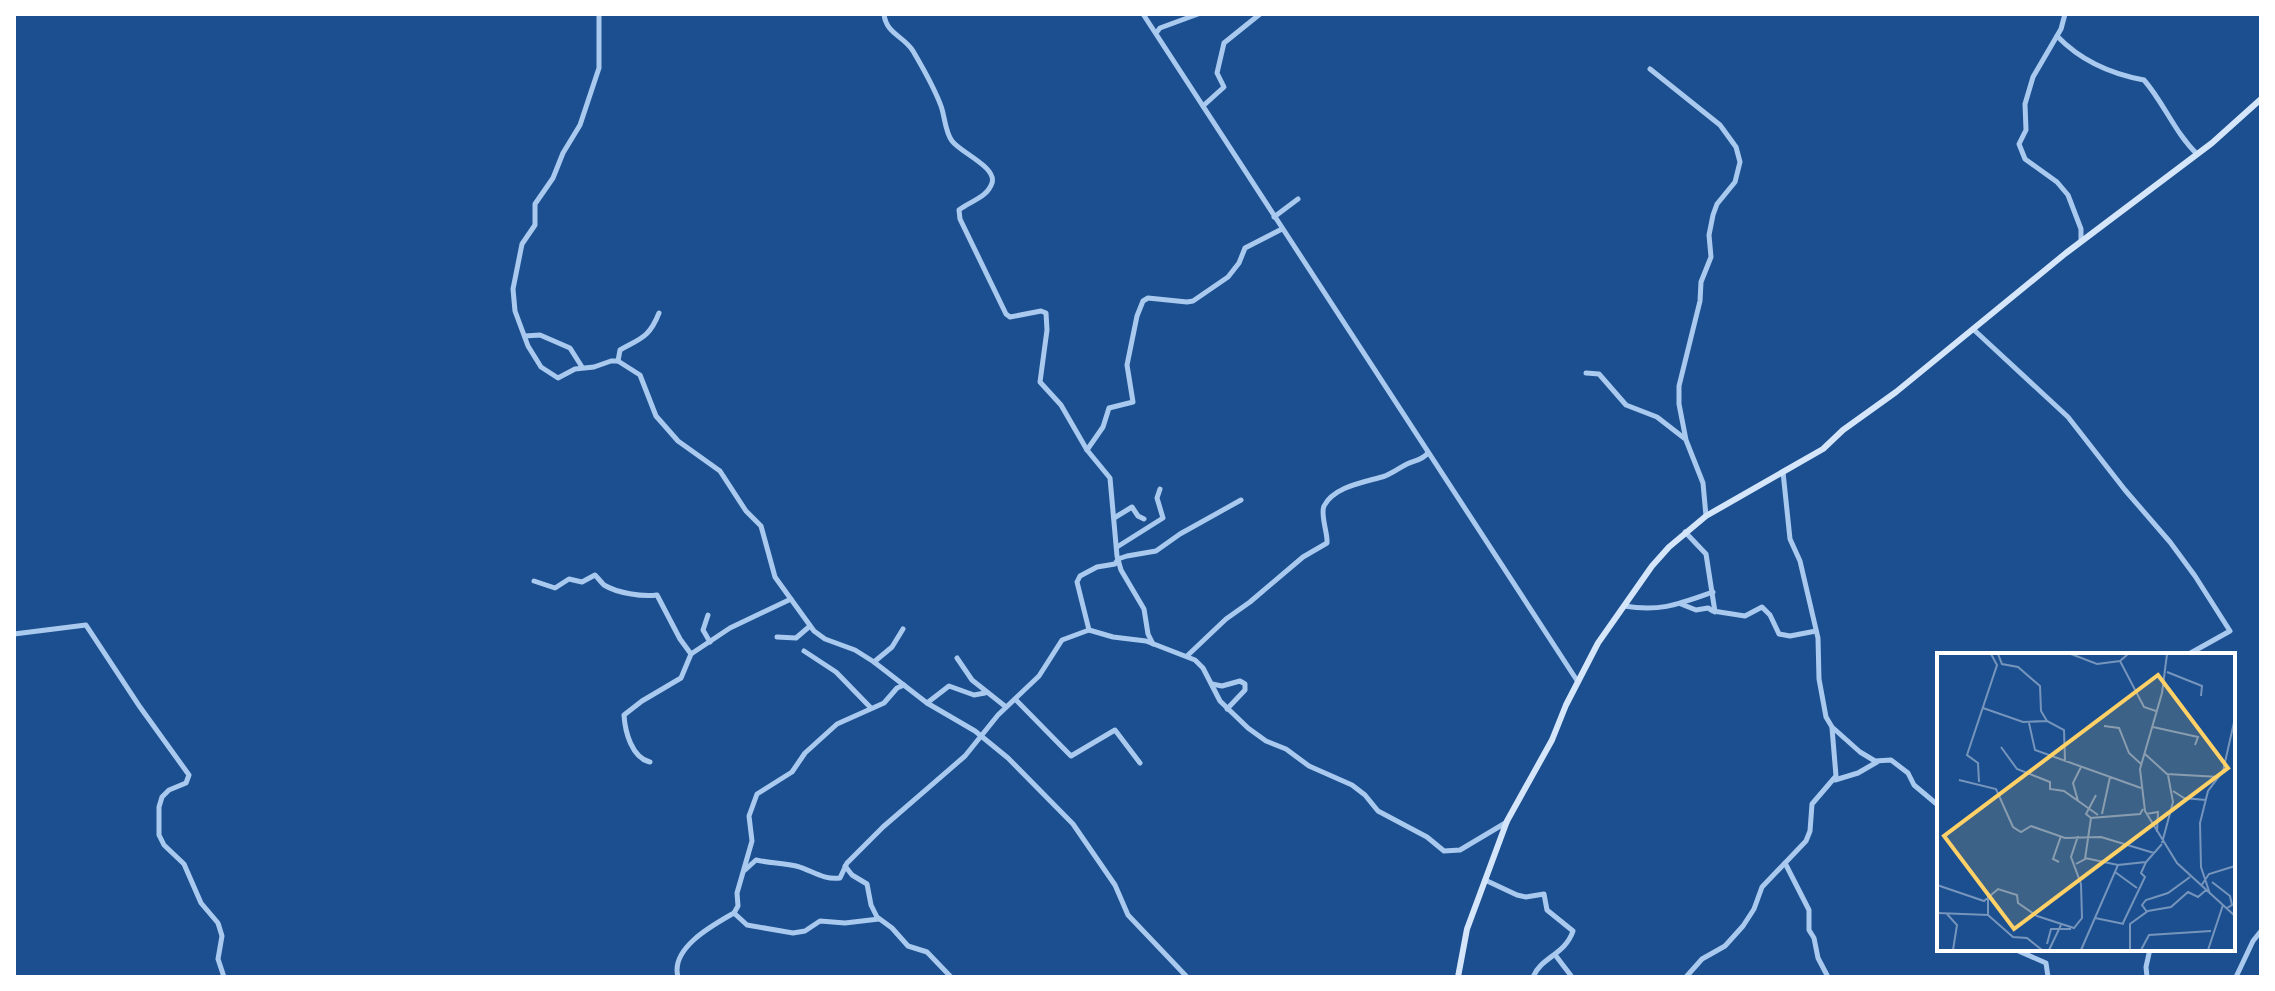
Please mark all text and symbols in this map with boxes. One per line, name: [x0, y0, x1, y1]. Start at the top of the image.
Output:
inset map: [1937, 653, 2235, 951]

